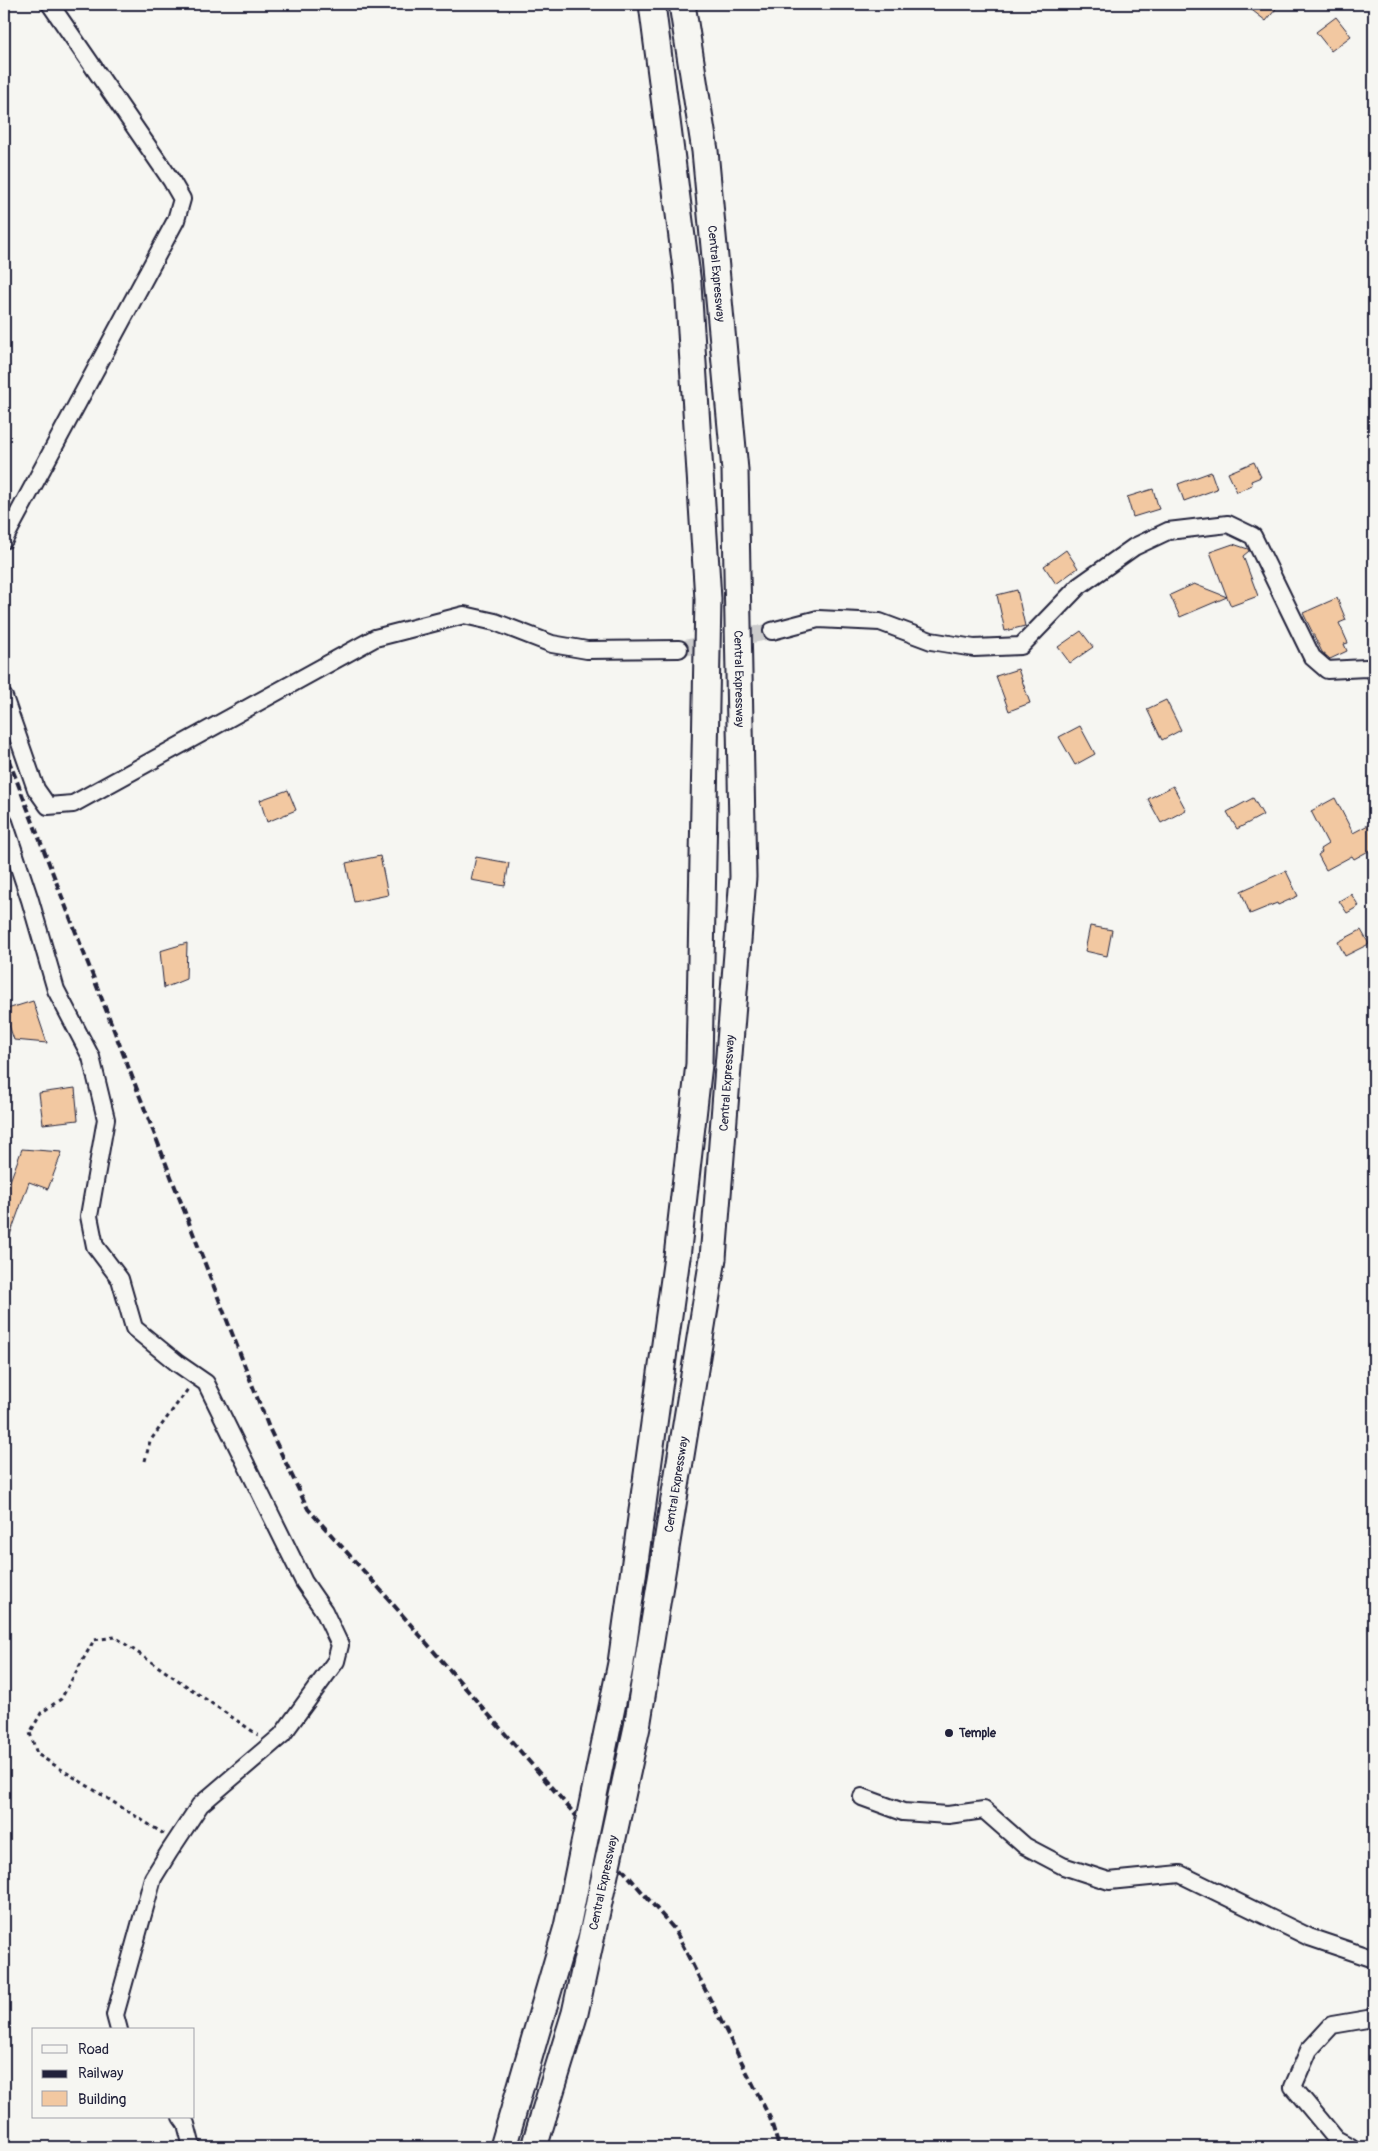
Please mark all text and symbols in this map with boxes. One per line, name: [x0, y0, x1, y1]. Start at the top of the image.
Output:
street label: Central Expressway: [704, 225, 728, 323]
street label: Central Expressway: [730, 630, 747, 727]
street label: Central Expressway: [717, 1034, 738, 1132]
street label: Central Expressway: [662, 1436, 692, 1534]
place label: Temple: [958, 1726, 997, 1741]
marker: Temple: [943, 1727, 955, 1739]
street label: Central Expressway: [586, 1834, 621, 1932]
legend: [32, 2028, 195, 2118]
text: Road: [78, 2040, 109, 2059]
text: Railway: [78, 2064, 124, 2083]
text: Building: [78, 2090, 126, 2109]

